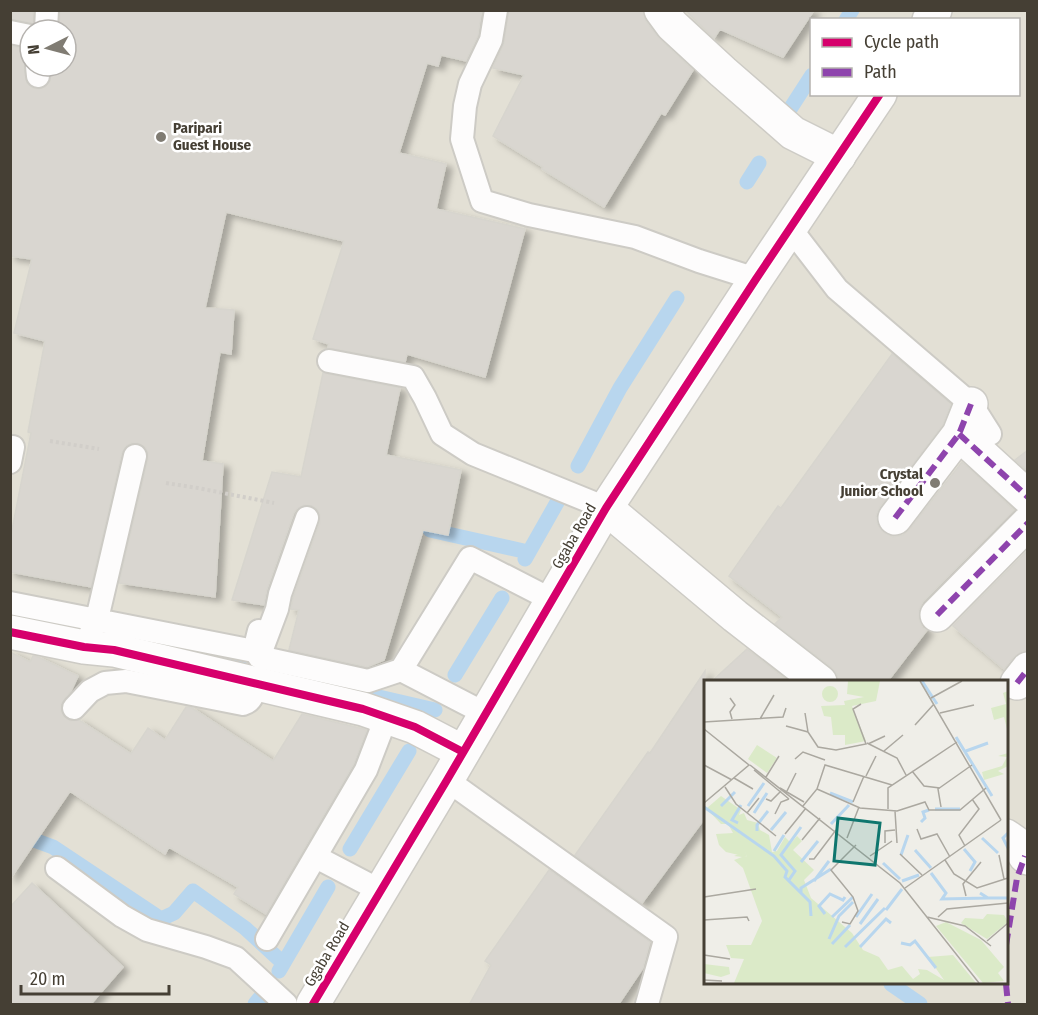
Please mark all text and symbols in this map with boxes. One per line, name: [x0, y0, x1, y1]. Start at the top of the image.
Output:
north arrow: [18, 18, 78, 78]
legend: [810, 18, 1020, 96]
text: Cycle path: [864, 31, 939, 53]
text: N: [24, 44, 44, 55]
text: Path: [864, 61, 897, 83]
place label: Paripari Guest House: [173, 119, 252, 154]
marker: Paripari Guest House: [154, 130, 168, 144]
place label: Crystal Junior School: [839, 465, 924, 500]
marker: Crystal Junior School: [928, 476, 942, 490]
street label: Ggaba Road: [548, 500, 600, 572]
inset map: [704, 680, 1008, 985]
street label: Ggaba Road: [301, 918, 353, 990]
scale bar: [21, 958, 170, 996]
text: 20 m: [30, 968, 65, 990]

